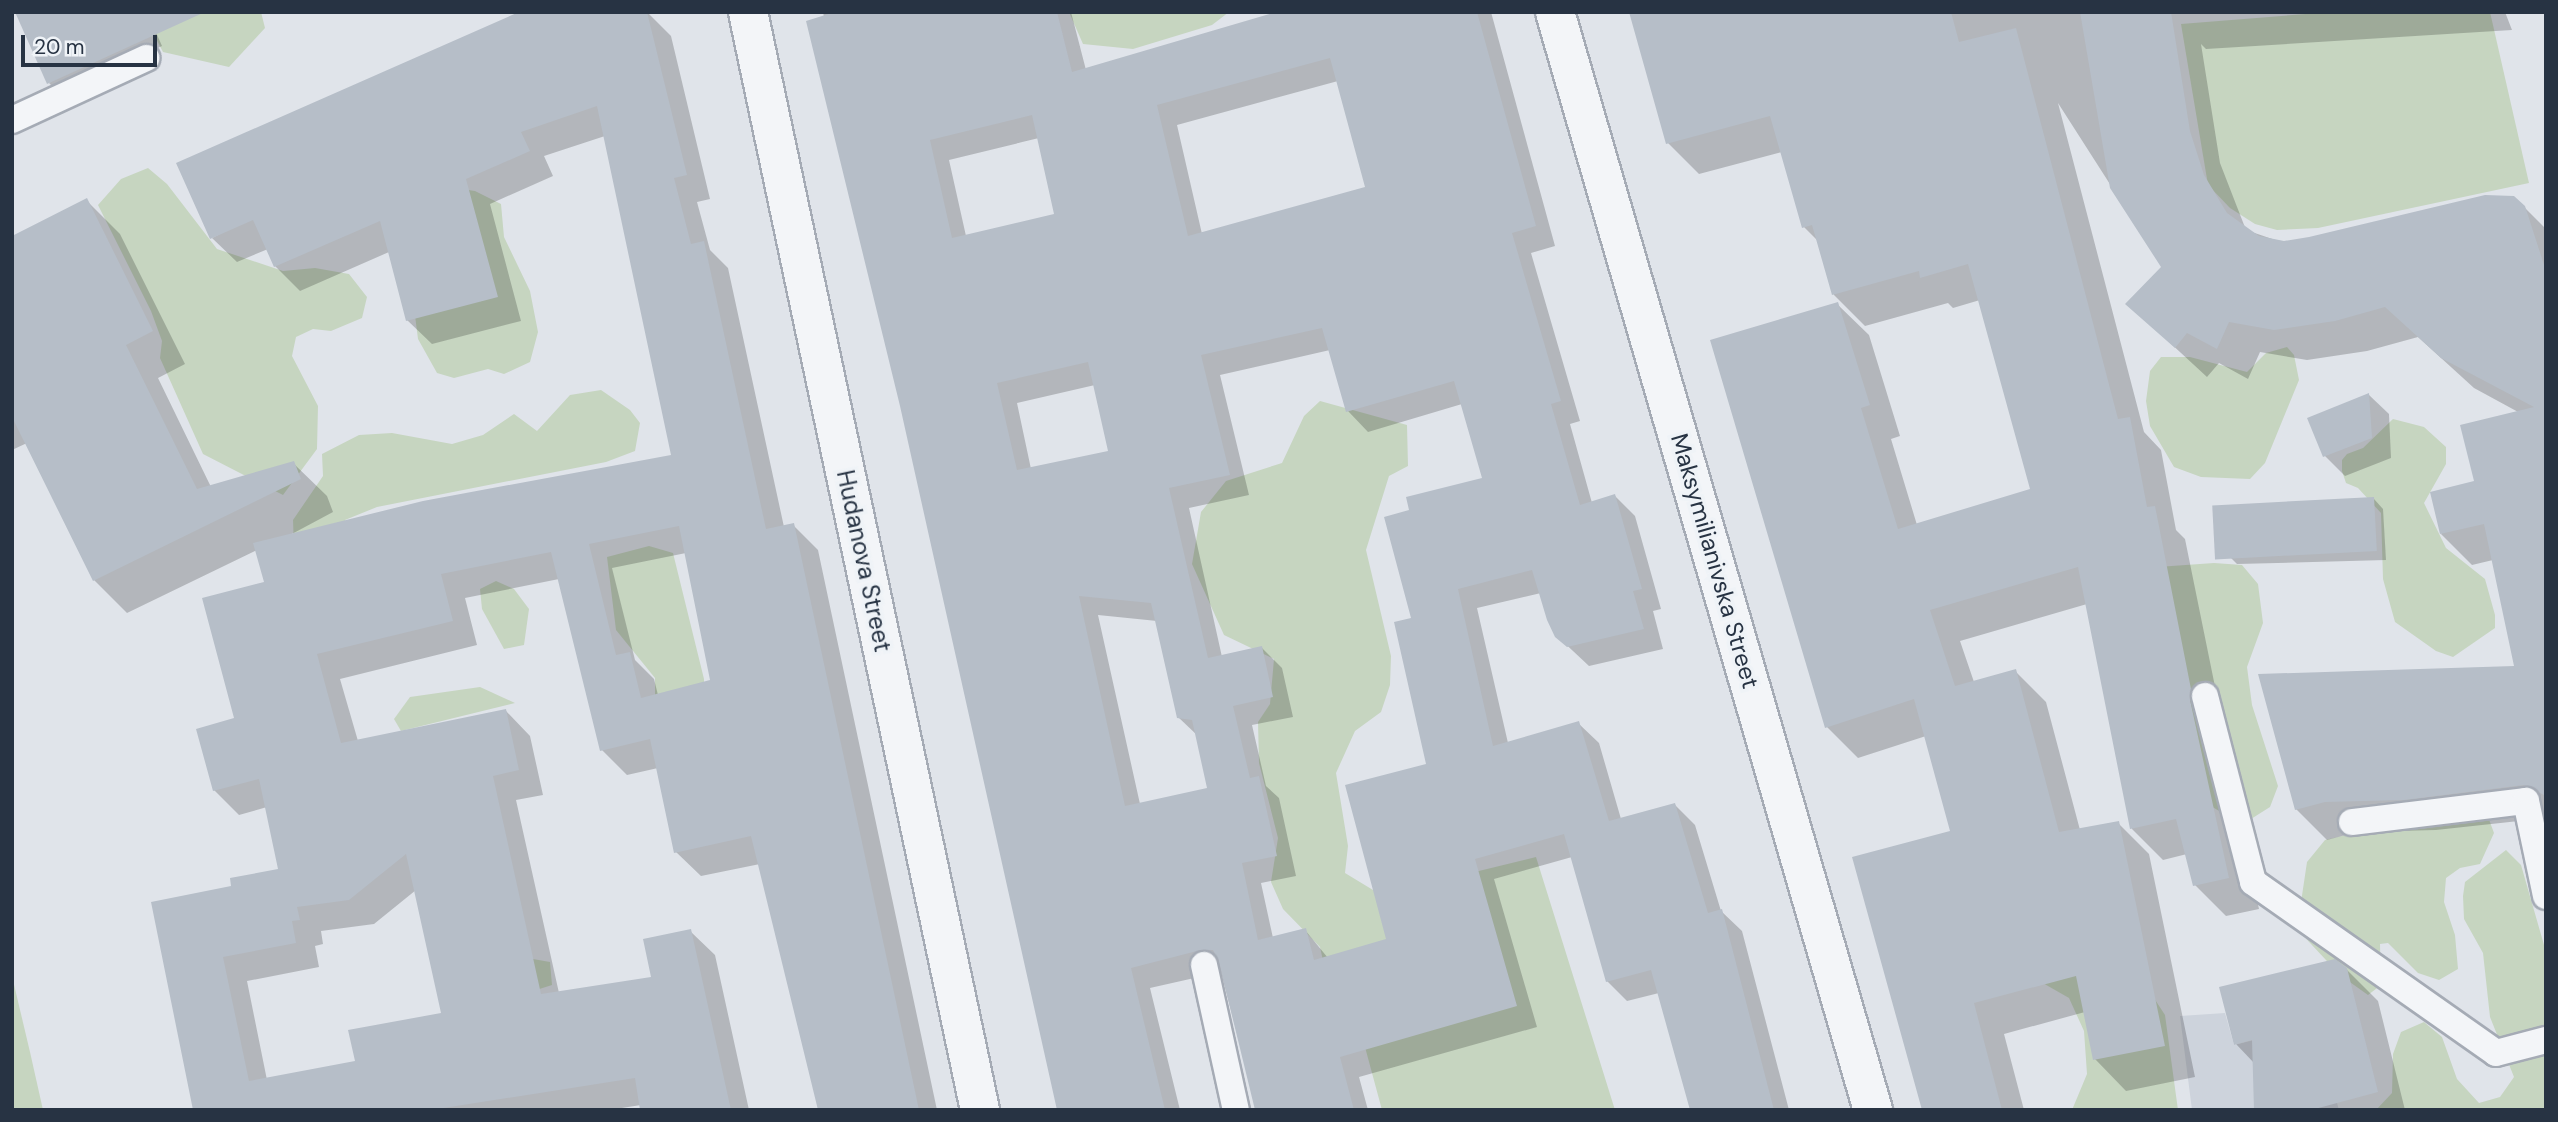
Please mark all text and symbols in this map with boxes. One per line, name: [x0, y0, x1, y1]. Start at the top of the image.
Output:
scale bar: [24, 21, 161, 65]
text: 20 m: [34, 33, 85, 61]
street label: Maksymilianivska Street: [1665, 430, 1765, 692]
street label: Hudanova Street: [831, 467, 897, 655]

